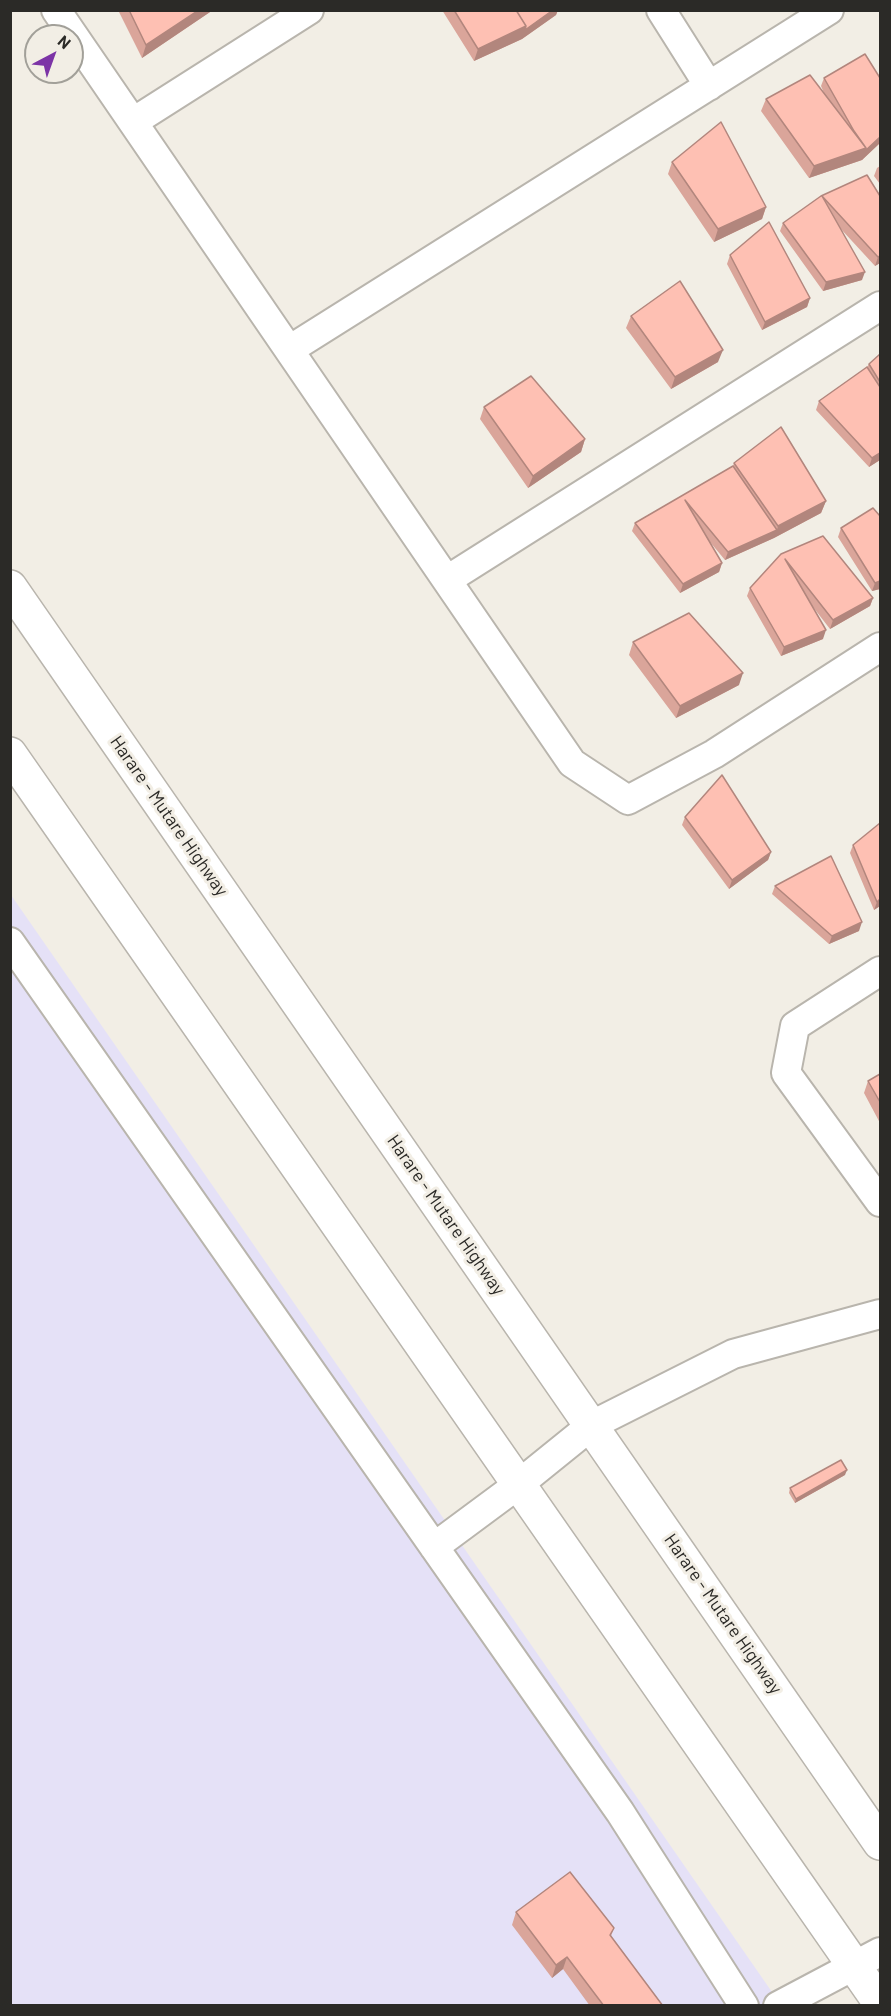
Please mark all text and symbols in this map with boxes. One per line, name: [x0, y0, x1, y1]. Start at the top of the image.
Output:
north arrow: [24, 24, 84, 84]
text: N: [55, 31, 75, 52]
street label: Harare - Mutare Highway: [105, 732, 233, 900]
street label: Harare - Mutare Highway: [382, 1131, 510, 1299]
street label: Harare - Mutare Highway: [659, 1530, 787, 1698]

